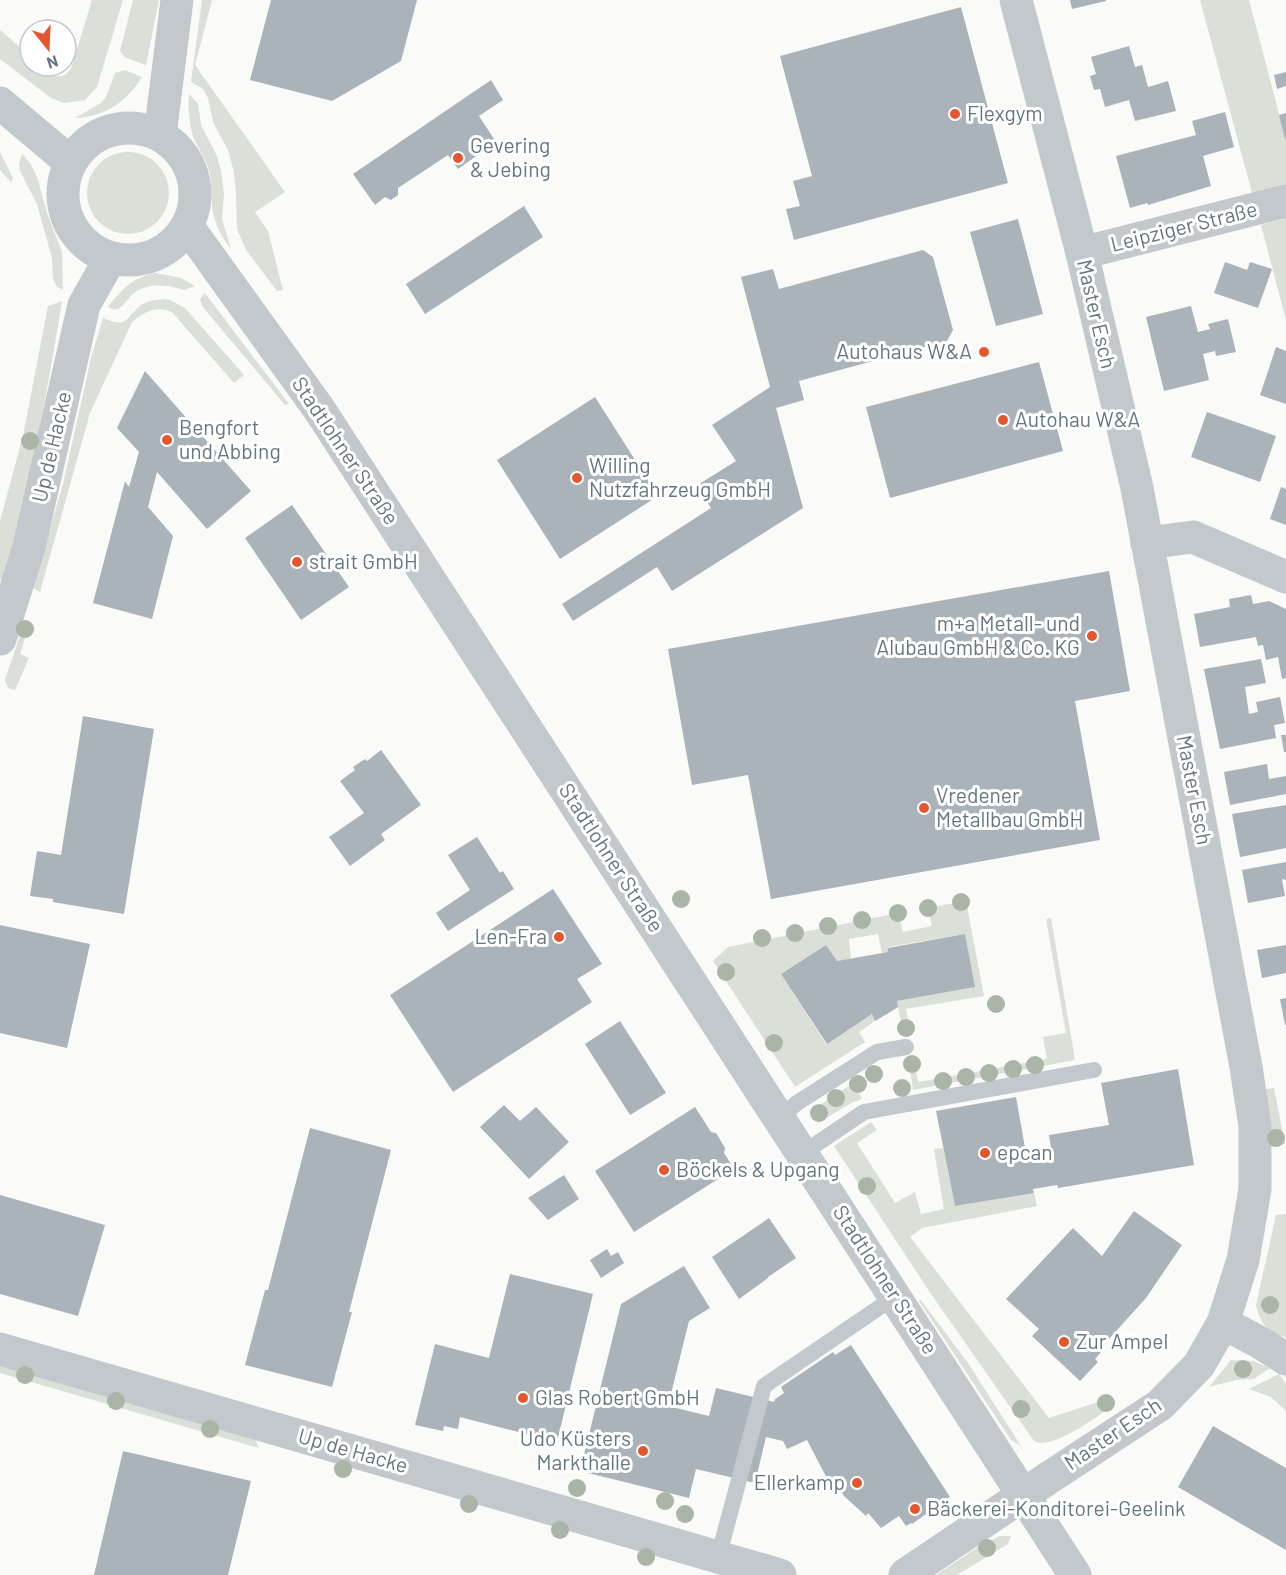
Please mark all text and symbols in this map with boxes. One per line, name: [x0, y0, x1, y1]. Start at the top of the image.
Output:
north arrow: [18, 18, 78, 78]
text: N: [45, 52, 61, 73]
place label: Flexgym: [967, 100, 1043, 125]
marker: Flexgym: [948, 107, 962, 121]
place label: Gevering & Jebing: [470, 132, 551, 181]
marker: Gevering & Jebing: [451, 151, 465, 165]
street label: Leipziger Straße: [1108, 195, 1260, 256]
street label: Master Esch: [1073, 257, 1122, 371]
place label: Autohaus W&A: [837, 338, 972, 363]
marker: Autohaus W&A: [977, 345, 991, 359]
street label: Stadtlohner Straße: [288, 372, 405, 529]
street label: Up de Hacke: [26, 389, 75, 505]
place label: Autohau W&A: [1015, 406, 1141, 431]
marker: Autohau W&A: [996, 413, 1010, 427]
place label: Bengfort und Abbing: [179, 414, 281, 463]
marker: Bengfort und Abbing: [160, 433, 174, 447]
place label: Willing Nutzfahrzeug GmbH: [589, 452, 771, 501]
marker: Willing Nutzfahrzeug GmbH: [570, 471, 584, 485]
place label: strait GmbH: [309, 548, 418, 573]
marker: strait GmbH: [290, 555, 304, 569]
place label: m+a Metall- und Alubau GmbH & Co. KG: [876, 610, 1080, 659]
marker: m+a Metall- und Alubau GmbH & Co. KG: [1085, 629, 1099, 643]
street label: Master Esch: [1173, 733, 1218, 847]
street label: Stadtlohner Straße: [555, 778, 670, 936]
place label: Vredener Metallbau GmbH: [936, 782, 1083, 831]
marker: Vredener Metallbau GmbH: [917, 801, 931, 815]
place label: Len-Fra: [474, 923, 547, 948]
marker: Len-Fra: [552, 930, 566, 944]
place label: epcan: [997, 1139, 1053, 1164]
marker: epcan: [978, 1146, 992, 1160]
place label: Böckels & Upgang: [676, 1156, 840, 1181]
marker: Böckels & Upgang: [657, 1163, 671, 1177]
street label: Stadtlohner Straße: [829, 1200, 944, 1358]
place label: Zur Ampel: [1076, 1328, 1168, 1353]
marker: Zur Ampel: [1057, 1335, 1071, 1349]
place label: Glas Robert GmbH: [535, 1384, 700, 1409]
marker: Glas Robert GmbH: [516, 1391, 530, 1405]
street label: Master Esch: [1059, 1391, 1165, 1474]
street label: Up de Hacke: [296, 1422, 411, 1477]
place label: Udo Küsters Markthalle: [520, 1425, 631, 1474]
marker: Udo Küsters Markthalle: [636, 1444, 650, 1458]
place label: Ellerkamp: [754, 1469, 845, 1494]
marker: Ellerkamp: [850, 1476, 864, 1490]
place label: Bäckerei-Konditorei-Geelink: [927, 1495, 1186, 1520]
marker: Bäckerei-Konditorei-Geelink: [908, 1502, 922, 1516]

